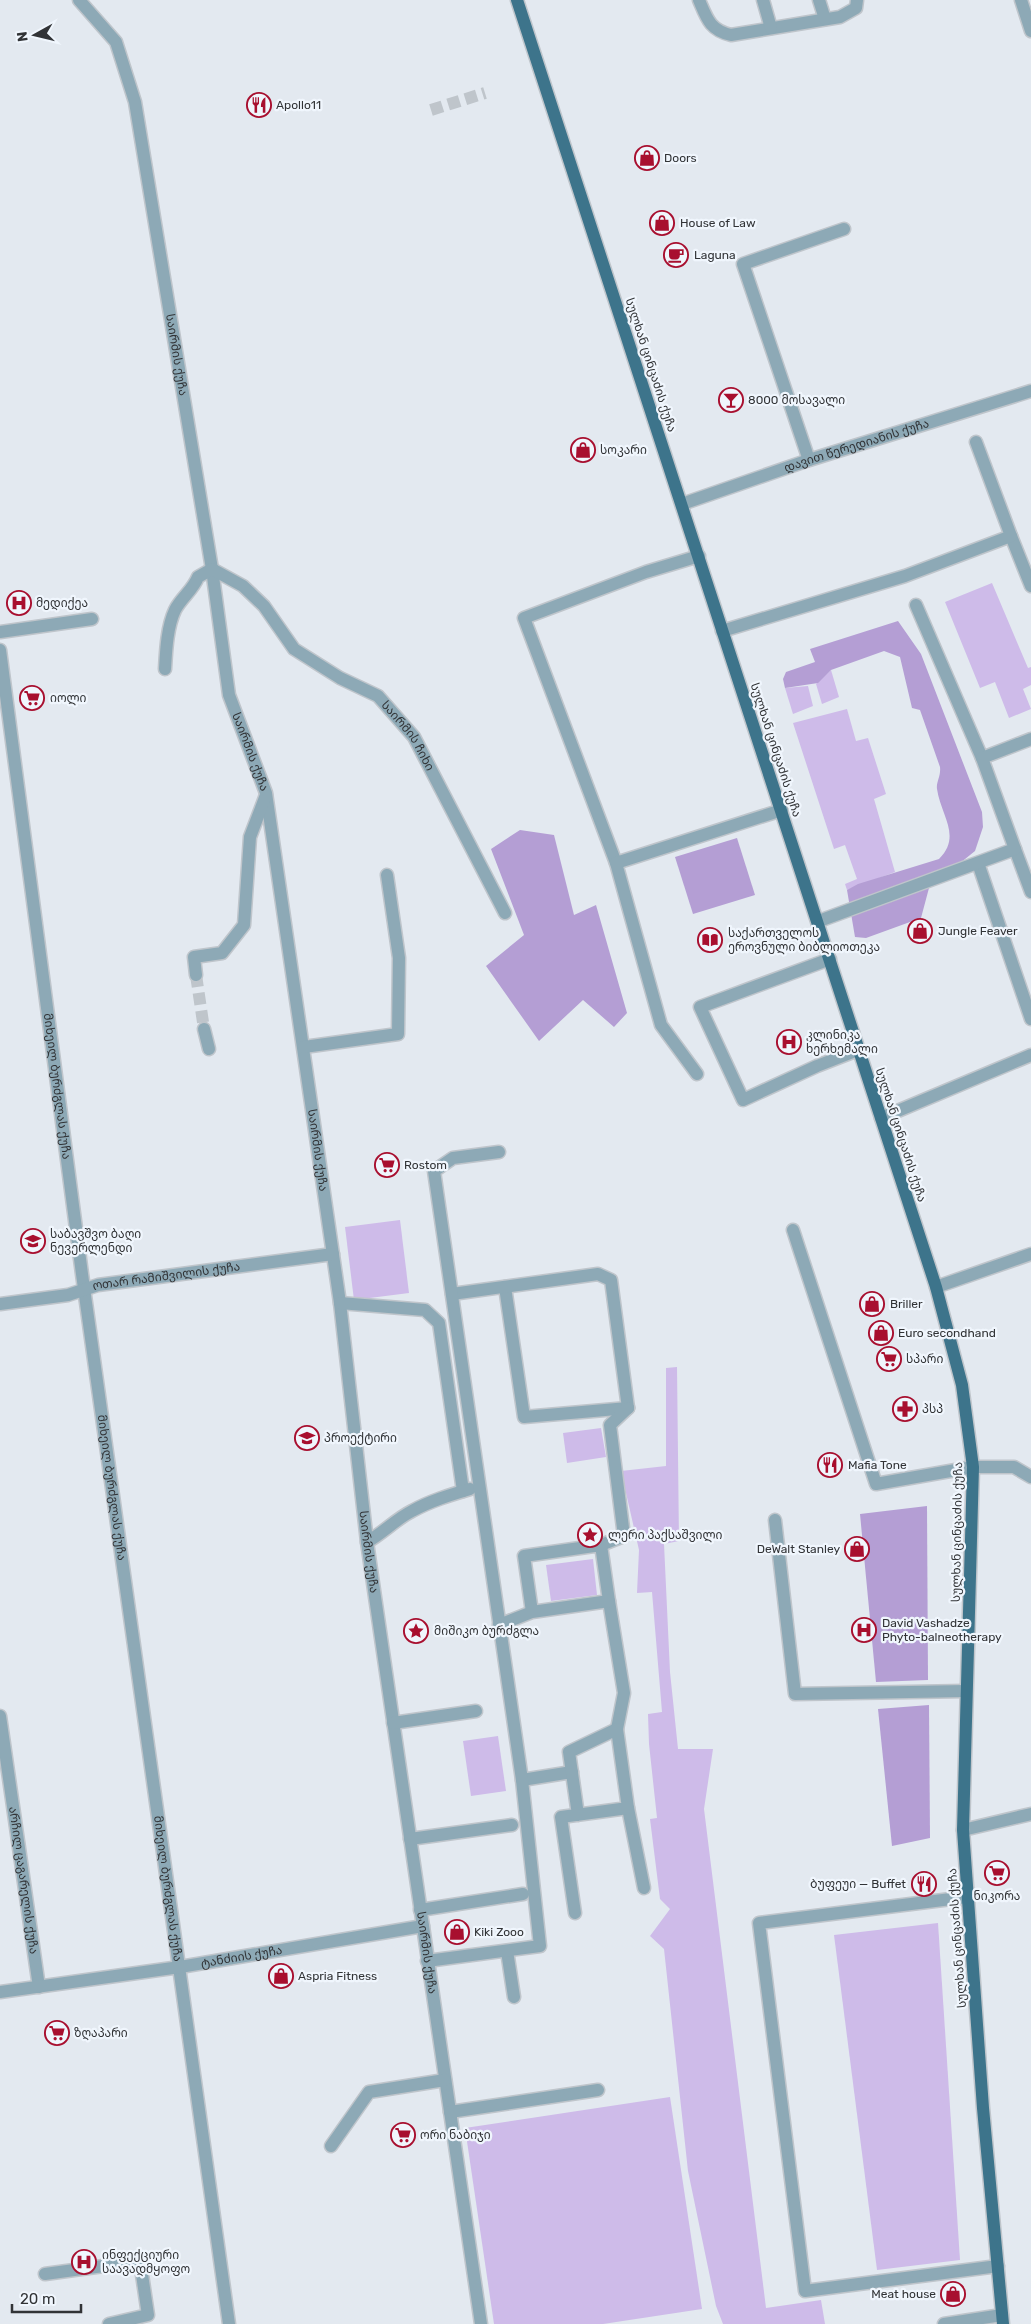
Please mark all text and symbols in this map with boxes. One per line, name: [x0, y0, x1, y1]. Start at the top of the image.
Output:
north arrow: [10, 10, 60, 60]
text: N: [14, 31, 32, 43]
restaurant icon: Apollo11: [246, 92, 272, 118]
place label: Apollo11: [276, 98, 321, 112]
shop icon: Doors: [634, 145, 660, 171]
place label: Doors: [664, 151, 697, 165]
shop icon: House of Law: [649, 210, 675, 236]
place label: House of Law: [680, 216, 756, 230]
cafe icon: Laguna: [663, 242, 689, 268]
place label: Laguna: [694, 248, 736, 262]
street label: სულხან ცინცაძის ქუჩა: [622, 296, 679, 434]
street label: საირმის ქუჩა: [163, 313, 190, 397]
bar icon: 8000 მოსავალი: [718, 387, 744, 413]
place label: 8000 მოსავალი: [748, 393, 845, 408]
street label: დავით წერედიანის ქუჩა: [782, 416, 931, 476]
shop icon: სოკარი: [570, 437, 596, 463]
place label: სოკარი: [600, 443, 647, 457]
hospital icon: მედიქეა: [6, 590, 32, 616]
place label: მედიქეა: [36, 596, 88, 611]
street label: სულხან ცინცაძის ქუჩა: [747, 681, 804, 819]
supermarket icon: იოლი: [19, 685, 45, 711]
place label: იოლი: [50, 691, 87, 706]
street label: საირმის ჩიხი: [378, 698, 437, 773]
street label: საირმის ქუჩა: [229, 711, 272, 793]
shop icon: Jungle Feaver: [907, 918, 933, 944]
place label: Jungle Feaver: [938, 924, 1018, 938]
place label: საქართველოს ეროვნული ბიბლიოთეკა: [728, 926, 880, 955]
library icon: საქართველოს ეროვნული ბიბლიოთეკა: [697, 927, 723, 953]
street label: მიხეილ ბურძგლას ქუჩა: [41, 1012, 74, 1160]
place label: კლინიკა ხერხემალი: [806, 1028, 878, 1057]
hospital icon: კლინიკა ხერხემალი: [776, 1029, 802, 1055]
street label: სულხან ცინცაძის ქუჩა: [872, 1066, 929, 1204]
street label: საირმის ქუჩა: [305, 1108, 331, 1192]
supermarket icon: Rostom: [374, 1152, 400, 1178]
place label: Rostom: [404, 1158, 447, 1172]
place label: საბავშვო ბაღი ნევერლენდი: [50, 1227, 141, 1256]
school or university icon: საბავშვო ბაღი ნევერლენდი: [20, 1228, 46, 1254]
street label: ოთარ რამიშვილის ქუჩა: [90, 1259, 241, 1293]
shop icon: Briller: [859, 1291, 885, 1317]
place label: Briller: [890, 1297, 923, 1311]
shop icon: Euro secondhand: [868, 1320, 894, 1346]
place label: Euro secondhand: [898, 1326, 996, 1340]
supermarket icon: სპარი: [876, 1346, 902, 1372]
place label: სპარი: [906, 1352, 943, 1366]
pharmacy icon: პსპ: [892, 1396, 918, 1422]
place label: პსპ: [922, 1402, 943, 1416]
street label: მიხეილ ბურძგლას ქუჩა: [95, 1414, 129, 1561]
school or university icon: პროექტირი: [294, 1425, 320, 1451]
place label: პროექტირი: [324, 1431, 397, 1445]
restaurant icon: Mafia Tone: [817, 1452, 843, 1478]
place label: Mafia Tone: [848, 1458, 907, 1472]
street label: სულხან ცინცაძის ქუჩა: [949, 1462, 966, 1602]
street label: საირმის ქუჩა: [357, 1510, 381, 1594]
place icon: ლერი პაქსაშვილი: [577, 1522, 603, 1548]
place label: ლერი პაქსაშვილი: [608, 1528, 722, 1543]
shop icon: DeWalt Stanley: [844, 1536, 870, 1562]
place label: DeWalt Stanley: [757, 1542, 840, 1556]
place label: David Vashadze Phyto-balneotherapy: [882, 1616, 1002, 1644]
hospital icon: David Vashadze Phyto-balneotherapy: [851, 1617, 877, 1643]
place icon: მიშიკო ბურძგლა: [403, 1618, 429, 1644]
place label: მიშიკო ბურძგლა: [434, 1624, 539, 1639]
street label: არჩილ ცაგარელის ქუჩა: [6, 1806, 41, 1955]
street label: მიხეილ ბურძგლას ქუჩა: [151, 1815, 185, 1962]
supermarket icon: ნიკორა: [984, 1860, 1010, 1886]
street label: სულხან ცინცაძის ქუჩა: [945, 1868, 970, 2008]
restaurant icon: Ბუფეუი — Buffet: [911, 1871, 937, 1897]
place label: Ბუფეუი — Buffet: [810, 1877, 906, 1891]
place label: ნიკორა: [974, 1889, 1020, 1903]
street label: საირმის ქუჩა: [414, 1911, 440, 1995]
shop icon: Kiki Zooo: [444, 1919, 470, 1945]
place label: Kiki Zooo: [474, 1925, 524, 1939]
street label: ტანძიის ქუჩა: [200, 1943, 283, 1970]
shop icon: Aspria Fitness: [268, 1963, 294, 1989]
place label: Aspria Fitness: [298, 1969, 377, 1983]
supermarket icon: ზღაპარი: [44, 2020, 70, 2046]
place label: ზღაპარი: [74, 2026, 128, 2041]
supermarket icon: ორი ნაბიჯი: [390, 2122, 416, 2148]
place label: ორი ნაბიჯი: [420, 2128, 491, 2142]
place label: ინფექციური საავადმყოფო: [102, 2248, 190, 2277]
hospital icon: ინფექციური საავადმყოფო: [71, 2249, 97, 2275]
shop icon: Meat house: [940, 2281, 966, 2307]
scale bar: [12, 2282, 81, 2314]
place label: Meat house: [871, 2287, 936, 2301]
text: 20 m: [20, 2290, 55, 2308]

